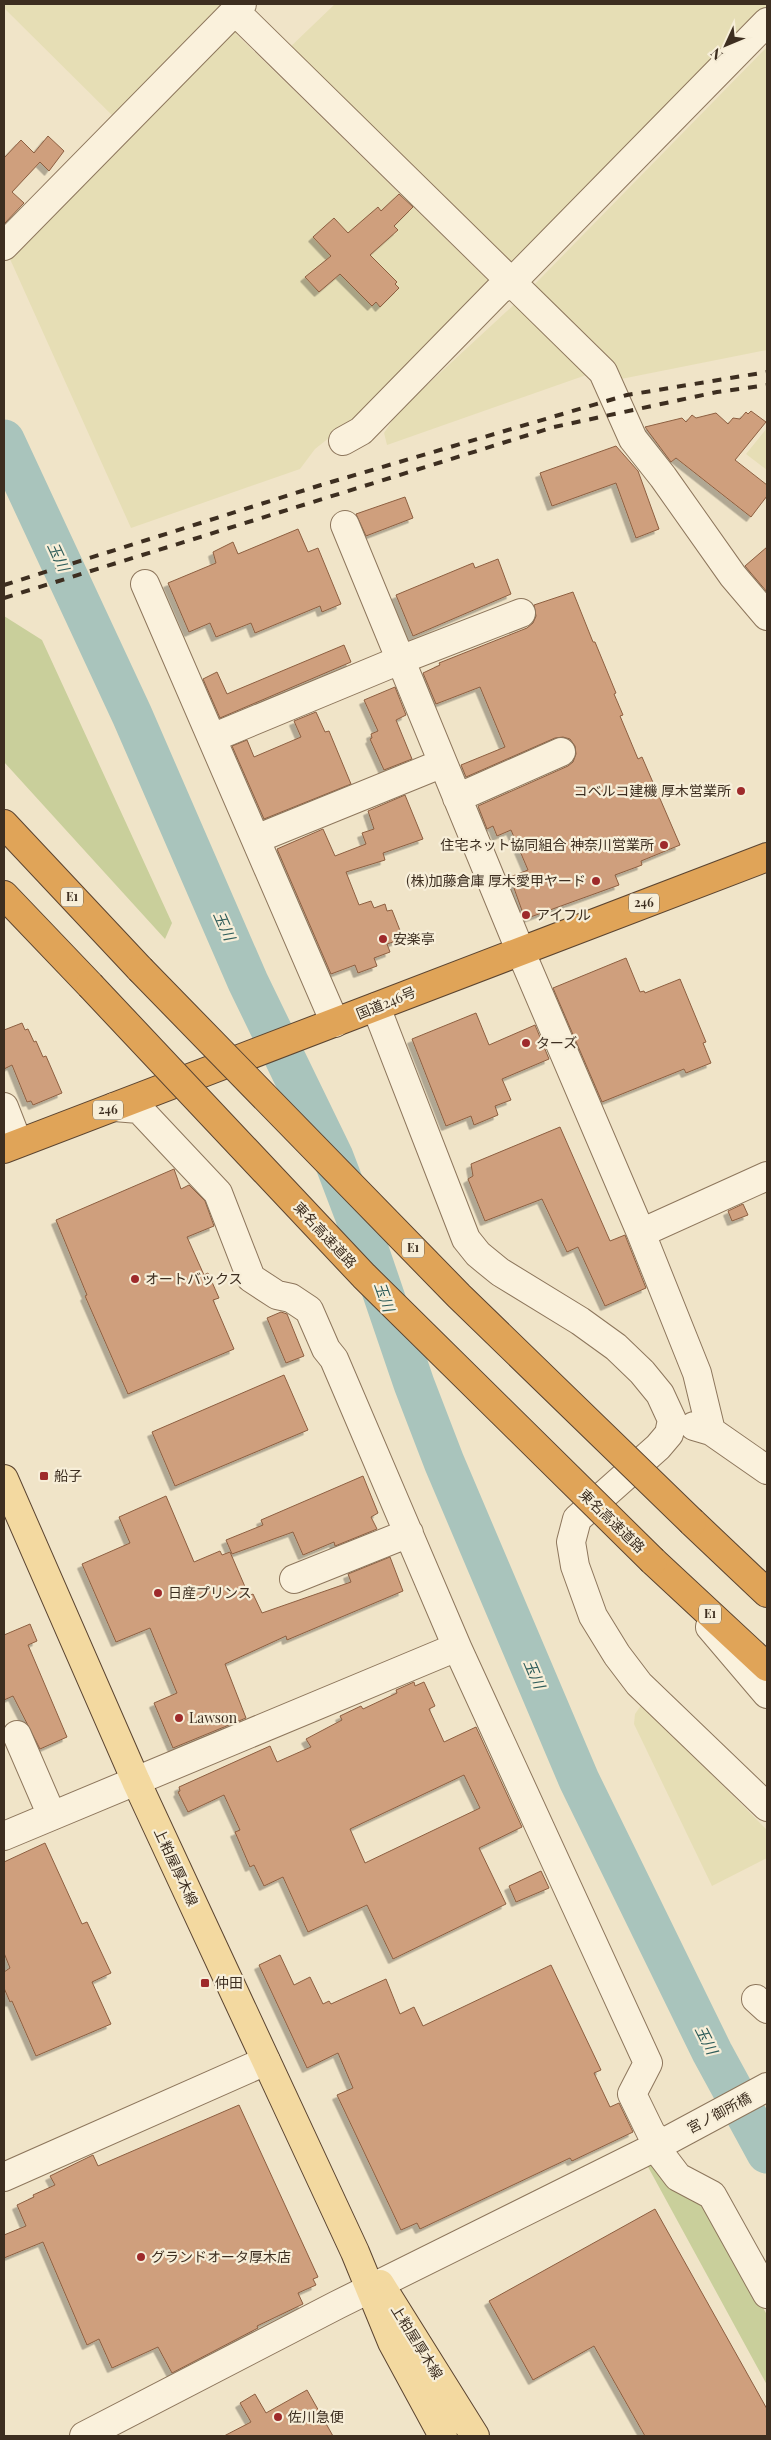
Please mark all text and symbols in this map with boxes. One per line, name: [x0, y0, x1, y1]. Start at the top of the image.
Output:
north arrow: [701, 20, 751, 70]
text: N: [706, 44, 727, 65]
water label: 玉川: [44, 539, 75, 576]
place label: コベルコ建機 厚木営業所: [574, 781, 731, 800]
marker: コベルコ建機 厚木営業所: [735, 785, 747, 797]
place label: 住宅ネット協同組合 神奈川営業所: [441, 835, 654, 854]
marker: 住宅ネット協同組合 神奈川営業所: [658, 839, 670, 851]
place label: (株)加藤倉庫 厚木愛甲ヤード: [406, 871, 586, 890]
marker: (株)加藤倉庫 厚木愛甲ヤード: [590, 875, 602, 887]
road number: E1: [61, 888, 83, 906]
road number: 246: [629, 894, 659, 912]
place label: アイフル: [536, 905, 591, 924]
water label: 玉川: [210, 908, 241, 945]
marker: アイフル: [520, 909, 532, 921]
place label: 安楽亭: [393, 929, 435, 948]
marker: 安楽亭: [377, 933, 389, 945]
street label: 国道246号: [353, 982, 419, 1023]
place label: ターズ: [536, 1033, 577, 1052]
marker: ターズ: [520, 1037, 532, 1049]
road number: 246: [93, 1100, 123, 1120]
street label: 東名高速道路: [290, 1197, 361, 1272]
road number: E1: [402, 1238, 424, 1258]
place label: オートバックス: [145, 1269, 243, 1288]
marker: オートバックス: [129, 1273, 141, 1285]
water label: 玉川: [370, 1279, 400, 1316]
place label: 船子: [54, 1466, 82, 1485]
marker: 船子: [38, 1470, 50, 1482]
street label: 東名高速道路: [576, 1485, 649, 1557]
place label: 日産プリンス: [168, 1583, 252, 1602]
marker: 日産プリンス: [152, 1587, 164, 1599]
road number: E1: [699, 1605, 721, 1624]
water label: 玉川: [520, 1656, 551, 1693]
place label: Lawson: [189, 1708, 238, 1727]
marker: Lawson: [173, 1712, 185, 1724]
street label: 上粕屋厚木線: [150, 1825, 203, 1909]
place label: 仲田: [215, 1973, 243, 1992]
marker: 仲田: [199, 1977, 211, 1989]
water label: 玉川: [691, 2022, 724, 2059]
street label: 宮ノ御所橋: [683, 2088, 754, 2137]
place label: グランドオータ厚木店: [151, 2247, 291, 2266]
marker: グランドオータ厚木店: [135, 2251, 147, 2263]
street label: 上粕屋厚木線: [387, 2301, 448, 2382]
place label: 佐川急便: [288, 2407, 344, 2426]
marker: 佐川急便: [272, 2411, 284, 2423]

